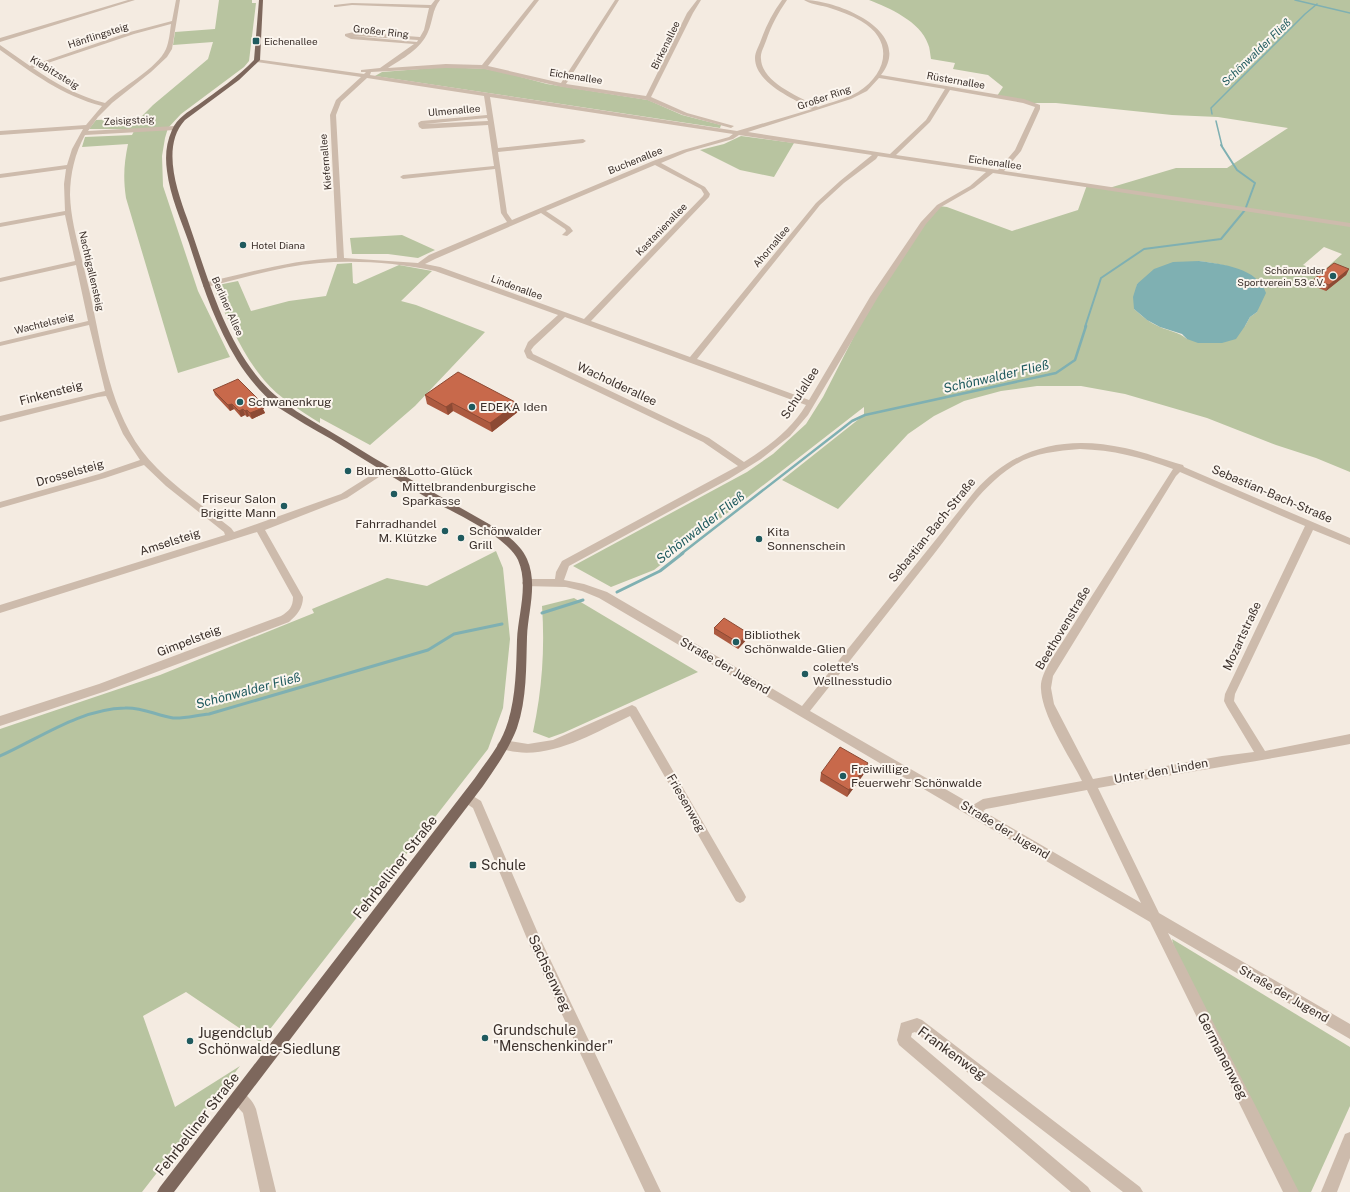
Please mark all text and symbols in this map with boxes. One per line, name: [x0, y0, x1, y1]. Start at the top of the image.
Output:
water label: Schönwalder Fließ: [1219, 16, 1293, 88]
street label: Birkenallee: [648, 18, 682, 71]
street label: Hänflingsteig: [66, 20, 130, 50]
street label: Großer Ring: [353, 22, 409, 40]
place label: Eichenallee: [264, 35, 318, 47]
marker: Eichenallee: [251, 36, 261, 46]
street label: Kiebitzsteig: [28, 53, 82, 91]
street label: Eichenallee: [549, 66, 604, 86]
street label: Rüsternallee: [926, 69, 986, 91]
street label: Großer Ring: [796, 82, 852, 112]
street label: Ulmenallee: [427, 102, 481, 118]
street label: Zeisigsteig: [103, 113, 155, 127]
street label: Kiefernallee: [317, 133, 333, 191]
street label: Buchenallee: [606, 144, 664, 176]
street label: Eichenallee: [968, 152, 1023, 172]
street label: Kastanienallee: [633, 200, 689, 258]
street label: Ahornallee: [750, 222, 792, 269]
street label: Nachtigallensteig: [77, 230, 107, 312]
place label: Hotel Diana: [251, 239, 305, 251]
marker: Hotel Diana: [238, 240, 248, 250]
place label: Schönwalder Sportverein 53 e.V.: [1237, 264, 1325, 288]
marker: Schönwalder Sportverein 53 e.V.: [1328, 271, 1338, 281]
street label: Lindenallee: [490, 272, 545, 302]
street label: Berliner Allee: [210, 274, 247, 338]
street label: Wachtelsteig: [13, 310, 75, 336]
water label: Schönwalder Fließ: [942, 357, 1050, 396]
street label: Wacholderallee: [575, 359, 659, 409]
street label: Schulallee: [778, 364, 822, 422]
street label: Finkensteig: [18, 378, 84, 408]
place label: Schwanenkrug: [248, 395, 332, 409]
marker: Schwanenkrug: [235, 397, 245, 407]
place label: EDEKA Iden: [480, 400, 547, 414]
marker: EDEKA Iden: [467, 402, 477, 412]
street label: Drosselsteig: [35, 457, 105, 489]
street label: Sebastian-Bach-Straße: [1209, 462, 1335, 526]
place label: Blumen&Lotto-Glück: [356, 464, 473, 478]
marker: Blumen&Lotto-Glück: [343, 466, 353, 476]
street label: Sebastian-Bach-Straße: [886, 475, 978, 585]
place label: Mittelbrandenburgische Sparkasse: [402, 480, 536, 508]
water label: Schönwalder Fließ: [653, 488, 747, 567]
marker: Mittelbrandenburgische Sparkasse: [389, 489, 399, 499]
place label: Friseur Salon Brigitte Mann: [201, 492, 276, 520]
marker: Friseur Salon Brigitte Mann: [279, 501, 289, 511]
place label: Fahrradhandel M. Klützke: [355, 517, 437, 545]
place label: Schönwalder Grill: [469, 524, 542, 552]
place label: Kita Sonnenschein: [767, 525, 846, 553]
street label: Amselsteig: [138, 526, 202, 558]
marker: Fahrradhandel M. Klützke: [440, 526, 450, 536]
marker: Schönwalder Grill: [456, 533, 466, 543]
marker: Kita Sonnenschein: [754, 534, 764, 544]
street label: Beethovenstraße: [1033, 584, 1094, 672]
street label: Mozartstraße: [1220, 599, 1264, 673]
street label: Gimpelsteig: [155, 622, 223, 660]
place label: Bibliothek Schönwalde-Glien: [744, 628, 846, 656]
street label: Straße der Jugend: [678, 635, 772, 697]
marker: Bibliothek Schönwalde-Glien: [731, 637, 741, 647]
place label: colette's Wellnesstudio: [813, 660, 892, 688]
water label: Schönwalder Fließ: [194, 669, 302, 712]
marker: colette's Wellnesstudio: [800, 669, 810, 679]
street label: Unter den Linden: [1113, 756, 1209, 786]
place label: Freiwillige Feuerwehr Schönwalde: [851, 762, 982, 790]
marker: Freiwillige Feuerwehr Schönwalde: [838, 771, 848, 781]
street label: Friesenweg: [664, 772, 708, 834]
street label: Straße der Jugend: [958, 798, 1052, 862]
street label: Fehrbelliner Straße: [350, 812, 440, 922]
place label: Schule: [481, 857, 526, 873]
marker: Schule: [468, 860, 478, 870]
street label: Sachsenweg: [525, 932, 575, 1014]
street label: Straße der Jugend: [1237, 963, 1331, 1025]
street label: Germanenweg: [1194, 1010, 1252, 1102]
place label: Grundschule "Menschenkinder": [493, 1022, 613, 1054]
street label: Frankenweg: [915, 1023, 989, 1083]
place label: Jugendclub Schönwalde-Siedlung: [198, 1025, 341, 1057]
marker: Grundschule "Menschenkinder": [480, 1033, 490, 1043]
marker: Jugendclub Schönwalde-Siedlung: [185, 1036, 195, 1046]
street label: Fehrbelliner Straße: [152, 1069, 242, 1179]

